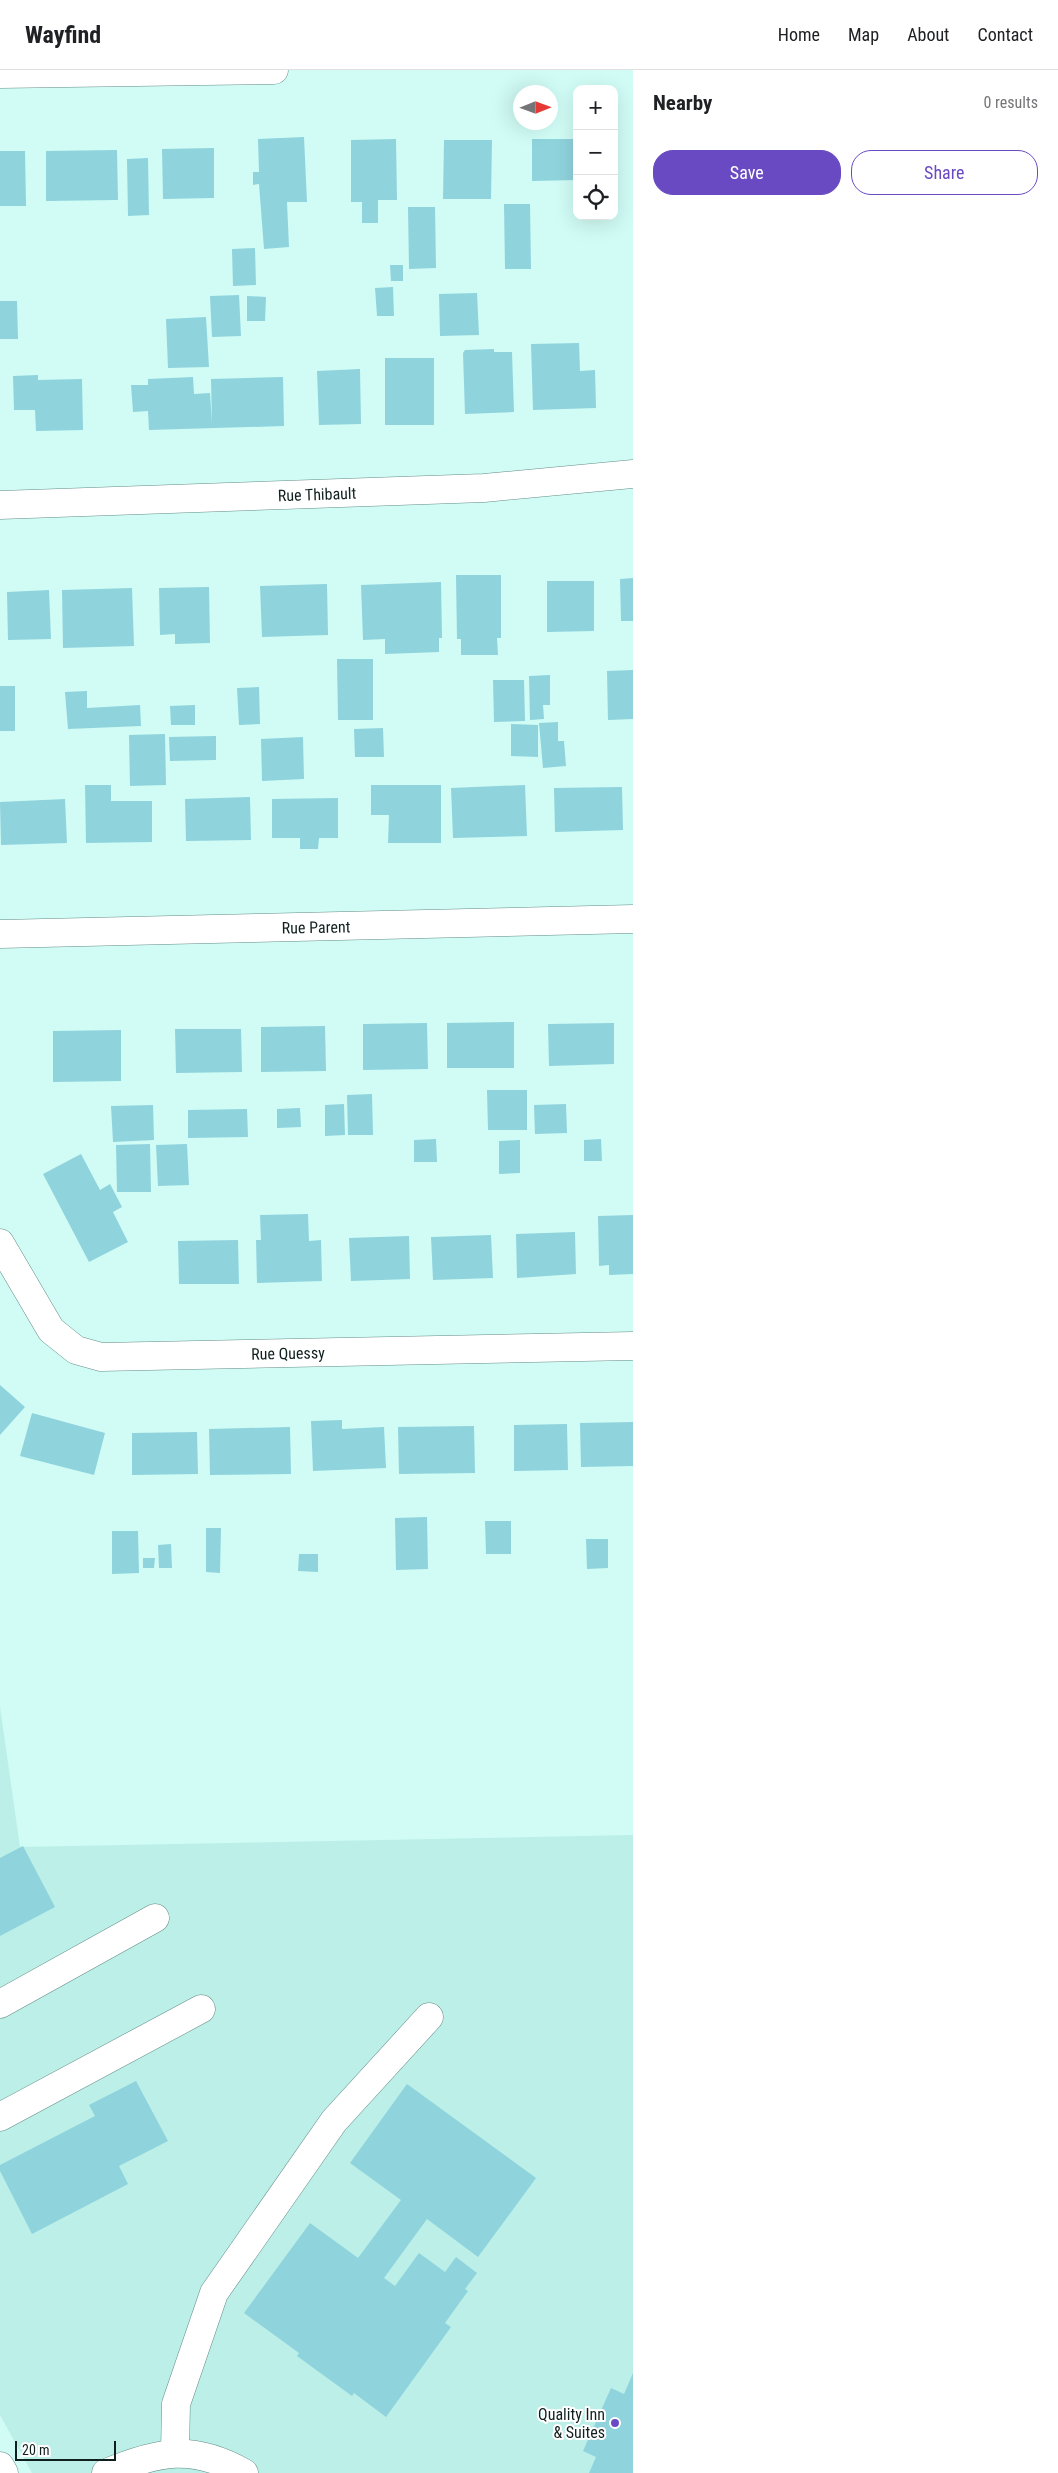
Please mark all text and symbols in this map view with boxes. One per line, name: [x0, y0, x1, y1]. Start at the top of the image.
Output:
text: Wayfind: [25, 21, 101, 49]
text: Home: [778, 24, 820, 45]
text: Map: [848, 24, 879, 45]
text: About: [907, 24, 949, 45]
text: Contact: [977, 24, 1033, 45]
north arrow: [513, 85, 558, 130]
map controls: [573, 85, 618, 220]
button: +: [573, 85, 618, 130]
text: Nearby: [653, 91, 712, 115]
text: 0 results: [983, 93, 1038, 112]
button: −: [573, 130, 618, 175]
button: Save: [653, 150, 841, 195]
button: Share: [851, 150, 1038, 195]
button: locate: [573, 175, 618, 220]
street label: Rue Thibault: [277, 484, 357, 505]
street label: Rue Parent: [282, 917, 351, 938]
street label: Rue Quessy: [251, 1343, 325, 1364]
place label: Quality Inn & Suites: [538, 2405, 605, 2442]
marker: Quality Inn & Suites: [609, 2417, 621, 2429]
scale bar: [15, 2438, 116, 2461]
text: 20 m: [22, 2442, 50, 2458]

